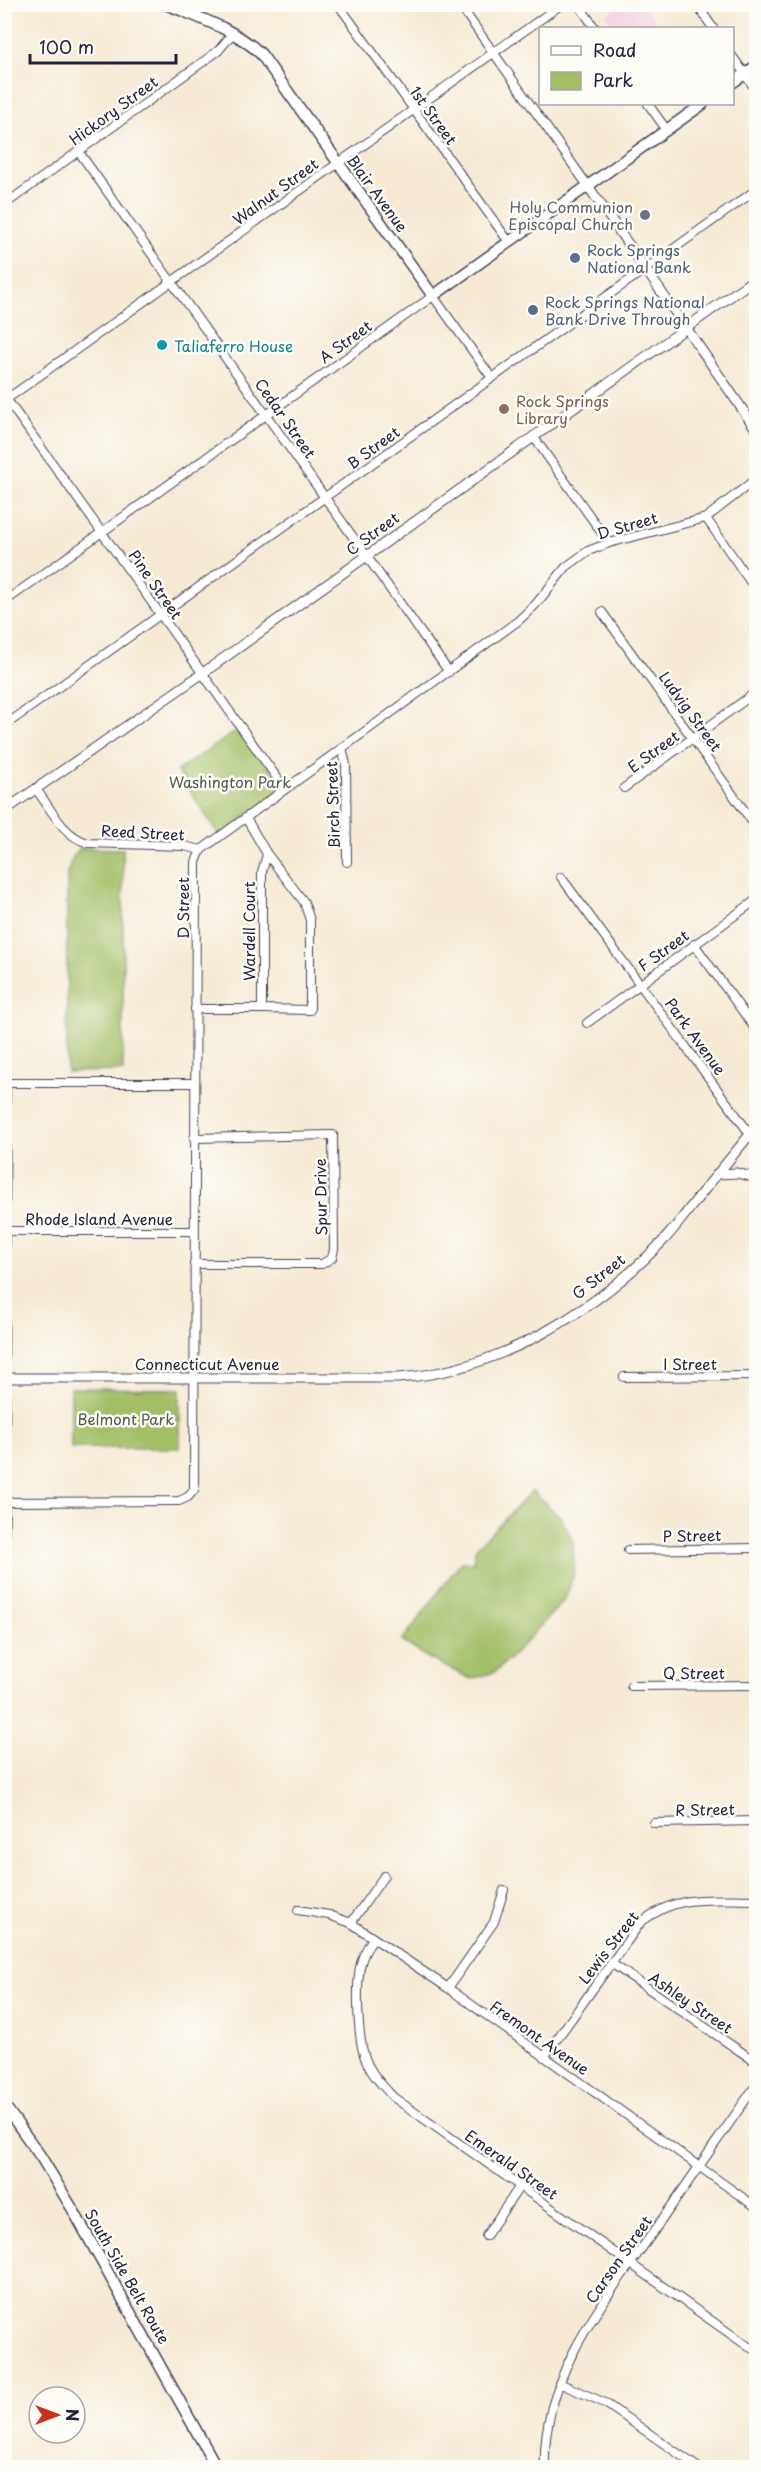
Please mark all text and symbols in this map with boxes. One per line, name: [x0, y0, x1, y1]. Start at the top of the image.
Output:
scale bar: [30, 27, 176, 65]
legend: [539, 27, 734, 105]
text: 100 m: [39, 33, 94, 60]
text: Road: [593, 36, 637, 63]
text: Park: [593, 66, 633, 93]
street label: Hickory Street: [64, 70, 162, 150]
street label: 1st Street: [405, 81, 463, 149]
street label: Blair Avenue: [342, 150, 414, 236]
street label: Walnut Street: [227, 152, 323, 230]
place label: Holy Communion Episcopal Church: [508, 195, 633, 235]
marker: Holy Communion Episcopal Church: [638, 208, 652, 222]
place label: Rock Springs National Bank: [587, 238, 691, 278]
marker: Rock Springs National Bank: [568, 251, 582, 265]
place label: Rock Springs National Bank Drive Through: [545, 290, 705, 330]
marker: Rock Springs National Bank Drive Through: [526, 303, 540, 317]
street label: A Street: [314, 314, 376, 368]
place label: Taliaferro House: [174, 334, 293, 357]
marker: Taliaferro House: [155, 338, 169, 352]
street label: Cedar Street: [250, 373, 322, 463]
place label: Rock Springs Library: [516, 389, 609, 429]
marker: Rock Springs Library: [497, 402, 511, 416]
street label: B Street: [342, 420, 404, 474]
street label: D Street: [594, 505, 660, 545]
street label: C Street: [341, 506, 403, 560]
street label: Pine Street: [124, 545, 188, 623]
street label: Ludvig Street: [654, 666, 728, 756]
street label: E Street: [622, 724, 684, 778]
street label: Birch Street: [319, 761, 345, 849]
park label: Washington Park: [169, 770, 291, 793]
street label: Reed Street: [101, 818, 185, 846]
street label: D Street: [171, 877, 194, 939]
street label: Wardell Court: [237, 881, 260, 981]
street label: F Street: [633, 924, 693, 976]
street label: Park Avenue: [660, 993, 732, 1079]
street label: Spur Drive: [308, 1158, 332, 1236]
street label: Rhode Island Avenue: [25, 1207, 173, 1230]
street label: G Street: [567, 1248, 629, 1304]
street label: Connecticut Avenue: [135, 1352, 279, 1375]
street label: I Street: [663, 1352, 717, 1375]
park label: Belmont Park: [78, 1407, 174, 1430]
street label: P Street: [662, 1523, 722, 1547]
street label: Q Street: [663, 1661, 725, 1684]
street label: R Street: [675, 1797, 735, 1821]
street label: Lewis Street: [572, 1906, 644, 1988]
street label: Ashley Street: [644, 1965, 738, 2039]
street label: Fremont Avenue: [486, 1994, 594, 2080]
street label: Emerald Street: [461, 2123, 563, 2205]
street label: South Side Belt Route: [80, 2204, 176, 2348]
street label: Carson Street: [579, 2210, 657, 2308]
north arrow: [27, 2385, 87, 2445]
text: N: [61, 2409, 85, 2421]

